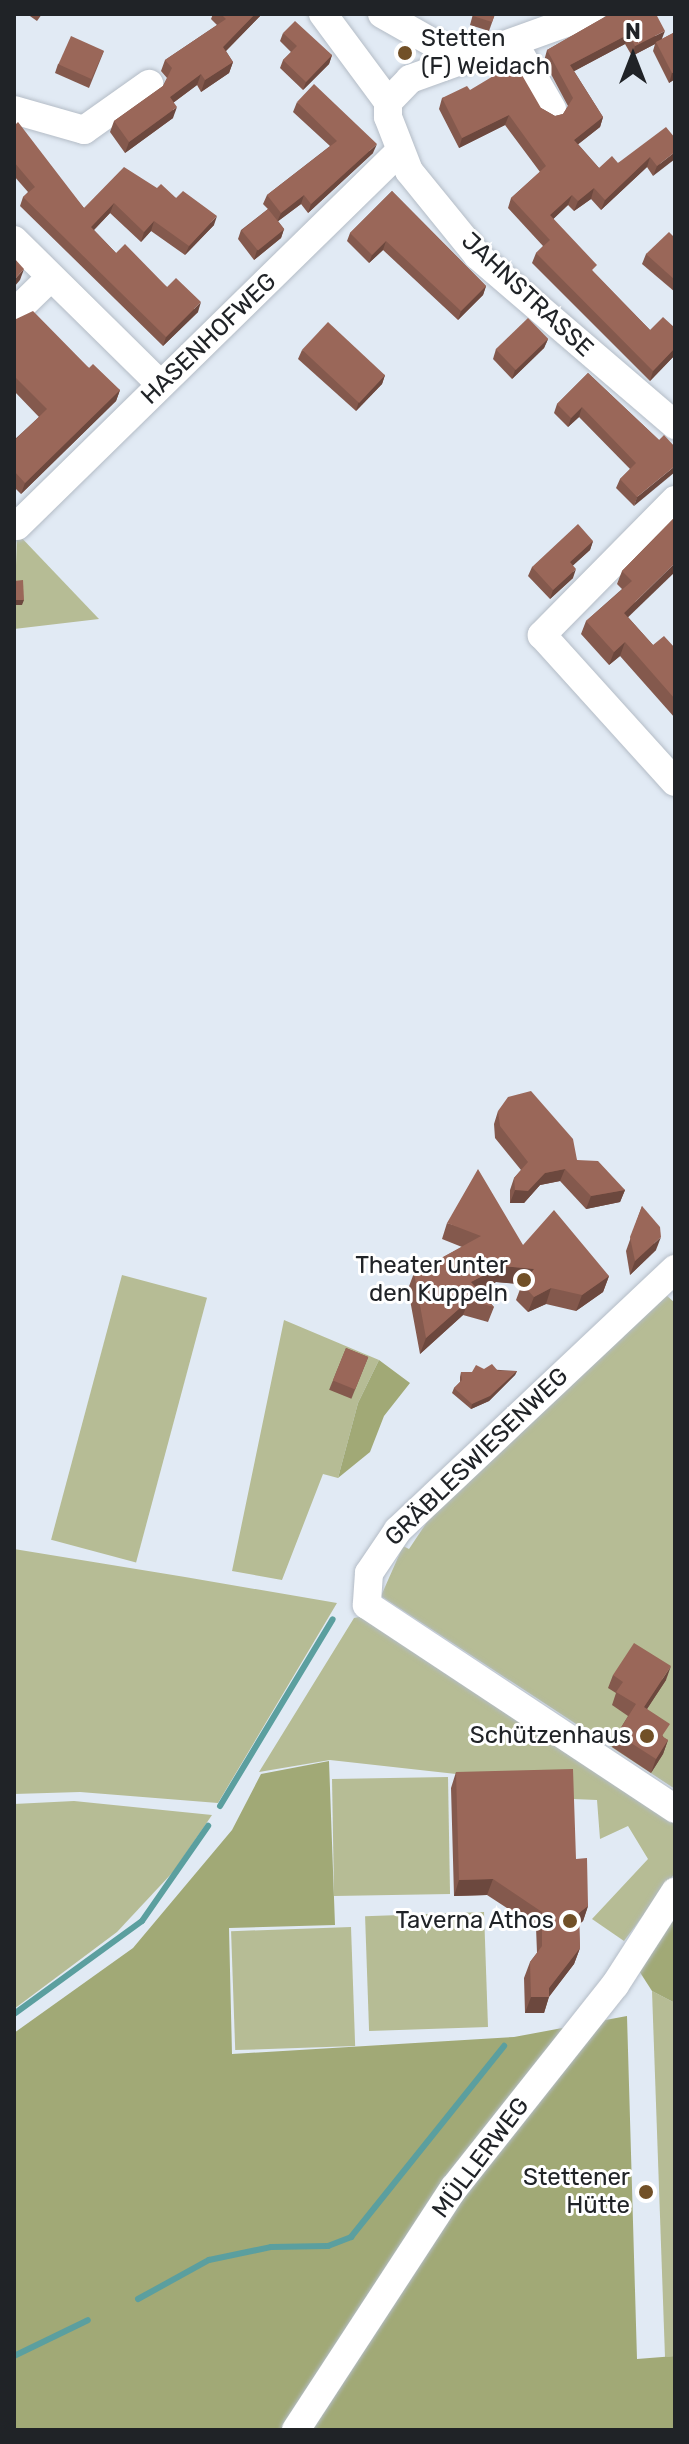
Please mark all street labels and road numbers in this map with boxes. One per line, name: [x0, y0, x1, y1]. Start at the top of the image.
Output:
street label: JAHNSTRASSE: [455, 227, 599, 363]
street label: HASENHOFWEG: [136, 267, 282, 411]
street label: GRÄBLESWIESENWEG: [379, 1362, 575, 1552]
street label: MÜLLERWEG: [427, 2092, 535, 2224]

